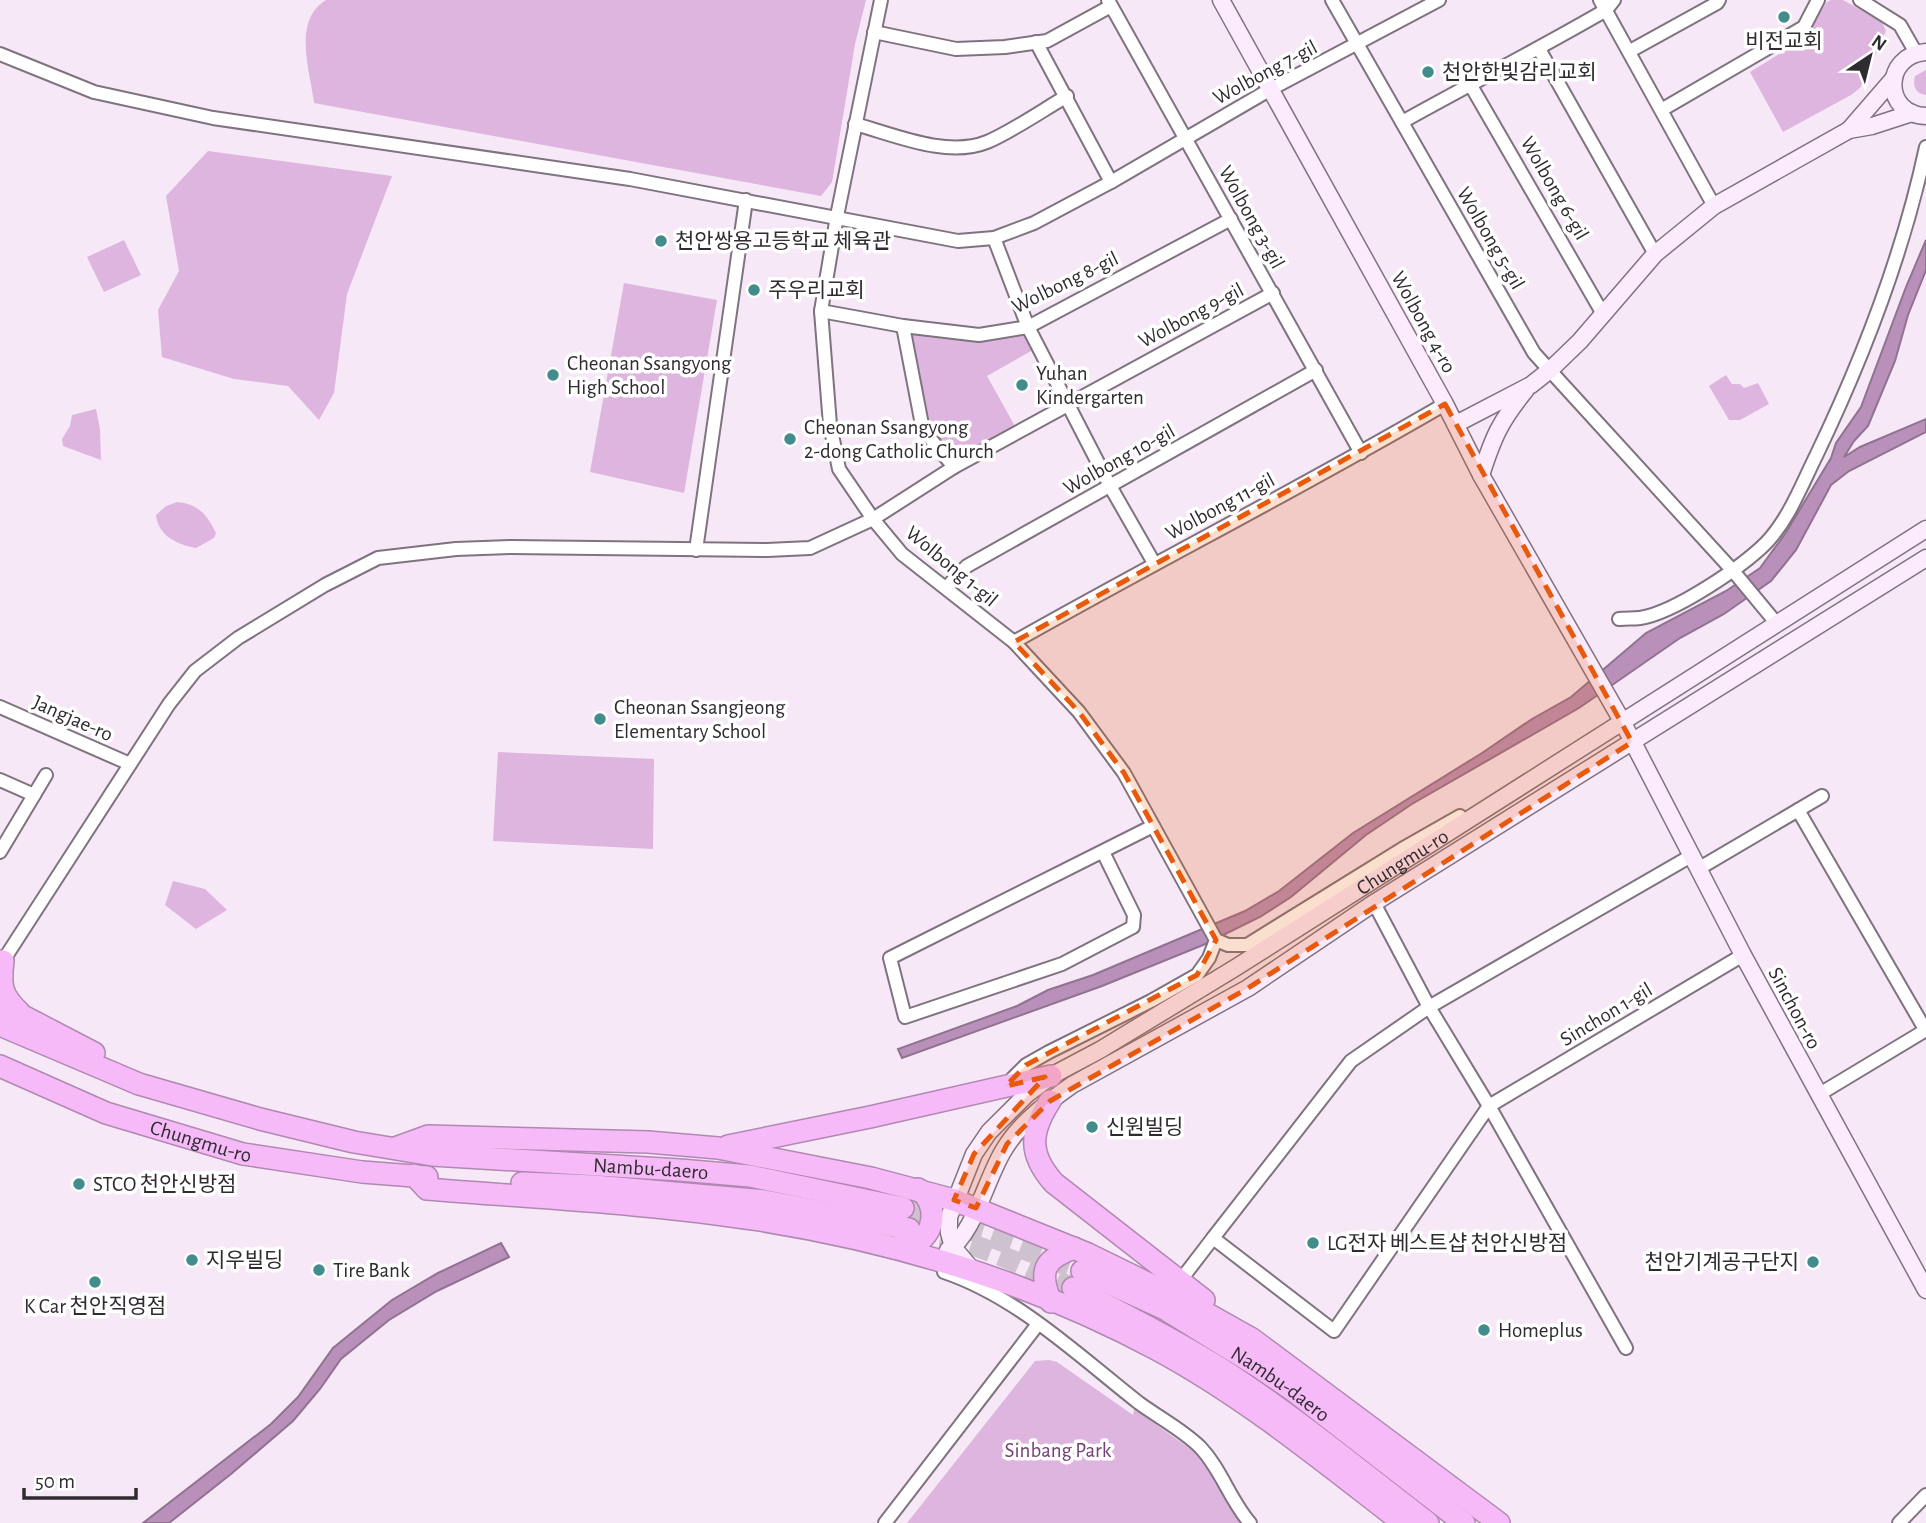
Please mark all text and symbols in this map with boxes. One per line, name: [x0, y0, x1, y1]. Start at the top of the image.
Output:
marker: 비전교회: [1776, 9, 1792, 25]
north arrow: [1835, 21, 1905, 91]
place label: 비전교회: [1745, 30, 1823, 52]
text: N: [1868, 32, 1890, 55]
street label: Wolbong 7-gil: [1210, 36, 1321, 109]
place label: 천안한빛감리교회: [1442, 61, 1597, 83]
marker: 천안한빛감리교회: [1420, 64, 1436, 80]
street label: Wolbong 6-gil: [1517, 133, 1593, 244]
street label: Wolbong 3-gil: [1215, 162, 1288, 272]
street label: Wolbong 5-gil: [1453, 183, 1528, 293]
place label: 천안쌍용고등학교 체육관: [675, 230, 891, 252]
marker: 천안쌍용고등학교 체육관: [653, 233, 669, 249]
street label: Wolbong 8-gil: [1009, 248, 1122, 317]
street label: Wolbong 4-ro: [1387, 268, 1460, 376]
place label: 주우리교회: [768, 279, 865, 301]
street label: Wolbong 9-gil: [1135, 279, 1247, 352]
marker: 주우리교회: [746, 282, 762, 298]
place label: Cheonan Ssangyong High School: [567, 353, 732, 398]
place label: Yuhan Kindergarten: [1036, 363, 1144, 408]
marker: Cheonan Ssangyong High School: [545, 367, 561, 383]
marker: Yuhan Kindergarten: [1014, 377, 1030, 393]
place label: Cheonan Ssangyong 2-dong Catholic Church: [804, 417, 994, 462]
street label: Wolbong 10-gil: [1060, 420, 1179, 499]
marker: Cheonan Ssangyong 2-dong Catholic Church: [782, 431, 798, 447]
street label: Wolbong 11-gil: [1162, 469, 1278, 544]
street label: Wolbong 1-gil: [902, 522, 1002, 611]
street label: Jangjae-ro: [29, 691, 116, 745]
place label: Cheonan Ssangjeong Elementary School: [614, 697, 786, 742]
marker: Cheonan Ssangjeong Elementary School: [592, 711, 608, 727]
street label: Chungmu-ro: [1353, 825, 1452, 899]
street label: Sinchon-ro: [1764, 964, 1825, 1053]
street label: Sinchon 1-gil: [1557, 979, 1656, 1050]
place label: 신원빌딩: [1106, 1116, 1183, 1138]
street label: Chungmu-ro: [148, 1117, 253, 1166]
marker: 신원빌딩: [1084, 1119, 1100, 1135]
street label: Nambu-daero: [592, 1155, 709, 1183]
place label: STCO 천안신방점: [93, 1173, 236, 1195]
marker: STCO 천안신방점: [71, 1176, 87, 1192]
place label: LG전자 베스트샵 천안신방점: [1327, 1232, 1567, 1254]
marker: LG전자 베스트샵 천안신방점: [1305, 1235, 1321, 1251]
place label: 지우빌딩: [206, 1249, 283, 1271]
place label: 천안기계공구단지: [1644, 1251, 1799, 1273]
marker: 지우빌딩: [184, 1252, 200, 1268]
marker: 천안기계공구단지: [1805, 1254, 1821, 1270]
place label: Tire Bank: [333, 1260, 410, 1281]
marker: Tire Bank: [311, 1262, 327, 1278]
marker: K Car 천안직영점: [87, 1274, 103, 1290]
place label: K Car 천안직영점: [24, 1295, 166, 1317]
place label: Homeplus: [1498, 1320, 1583, 1341]
marker: Homeplus: [1476, 1322, 1492, 1338]
street label: Nambu-daero: [1227, 1342, 1334, 1426]
park label: Sinbang Park: [1005, 1440, 1112, 1461]
scale bar: [24, 1456, 136, 1500]
text: 50 m: [35, 1471, 75, 1492]

